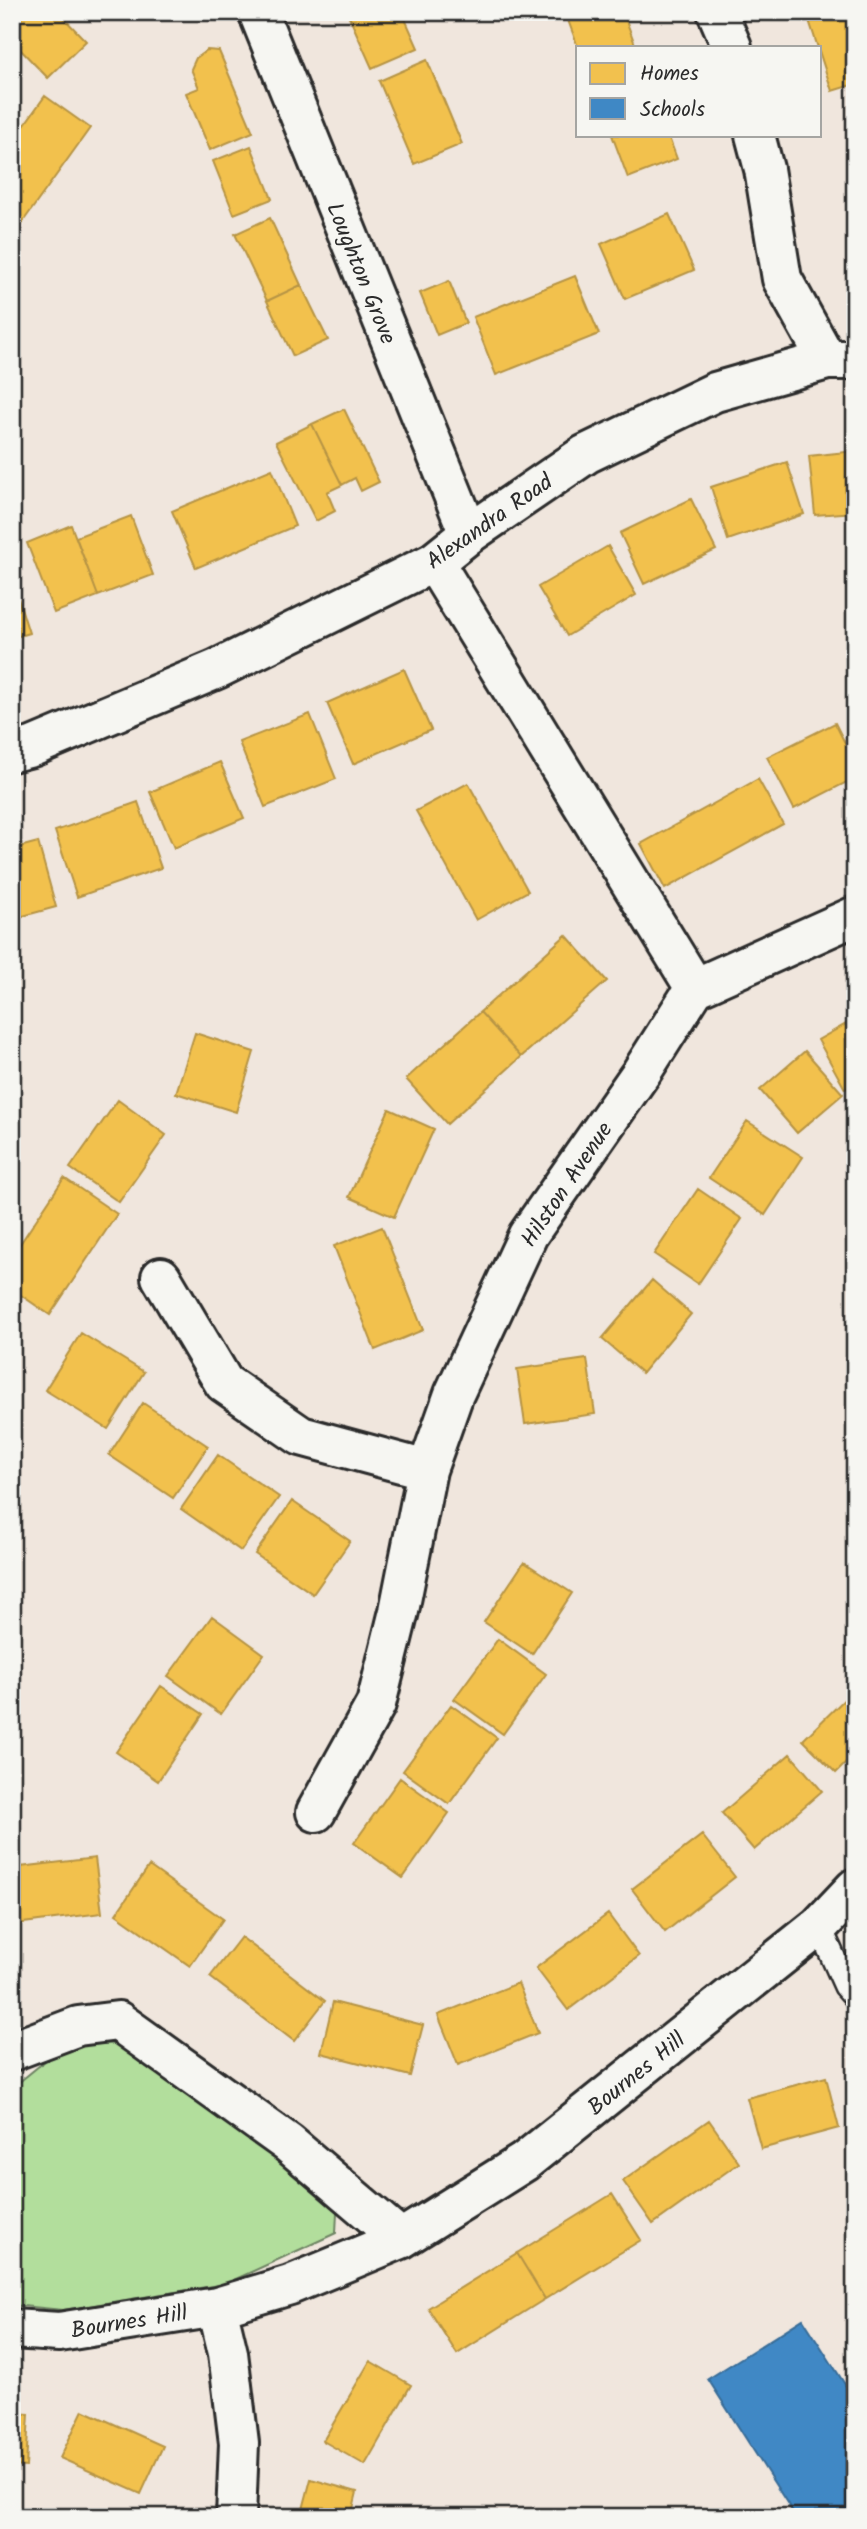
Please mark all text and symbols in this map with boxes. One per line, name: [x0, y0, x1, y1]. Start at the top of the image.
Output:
legend: [576, 46, 822, 136]
text: Homes: [640, 58, 699, 91]
text: Schools: [640, 94, 705, 127]
street label: Loughton Grove: [315, 197, 405, 350]
street label: Alexandra Road: [419, 465, 562, 580]
street label: Hilston Avenue: [512, 1115, 623, 1255]
street label: Bournes Hill: [580, 2023, 695, 2126]
street label: Bournes Hill: [68, 2296, 191, 2350]

